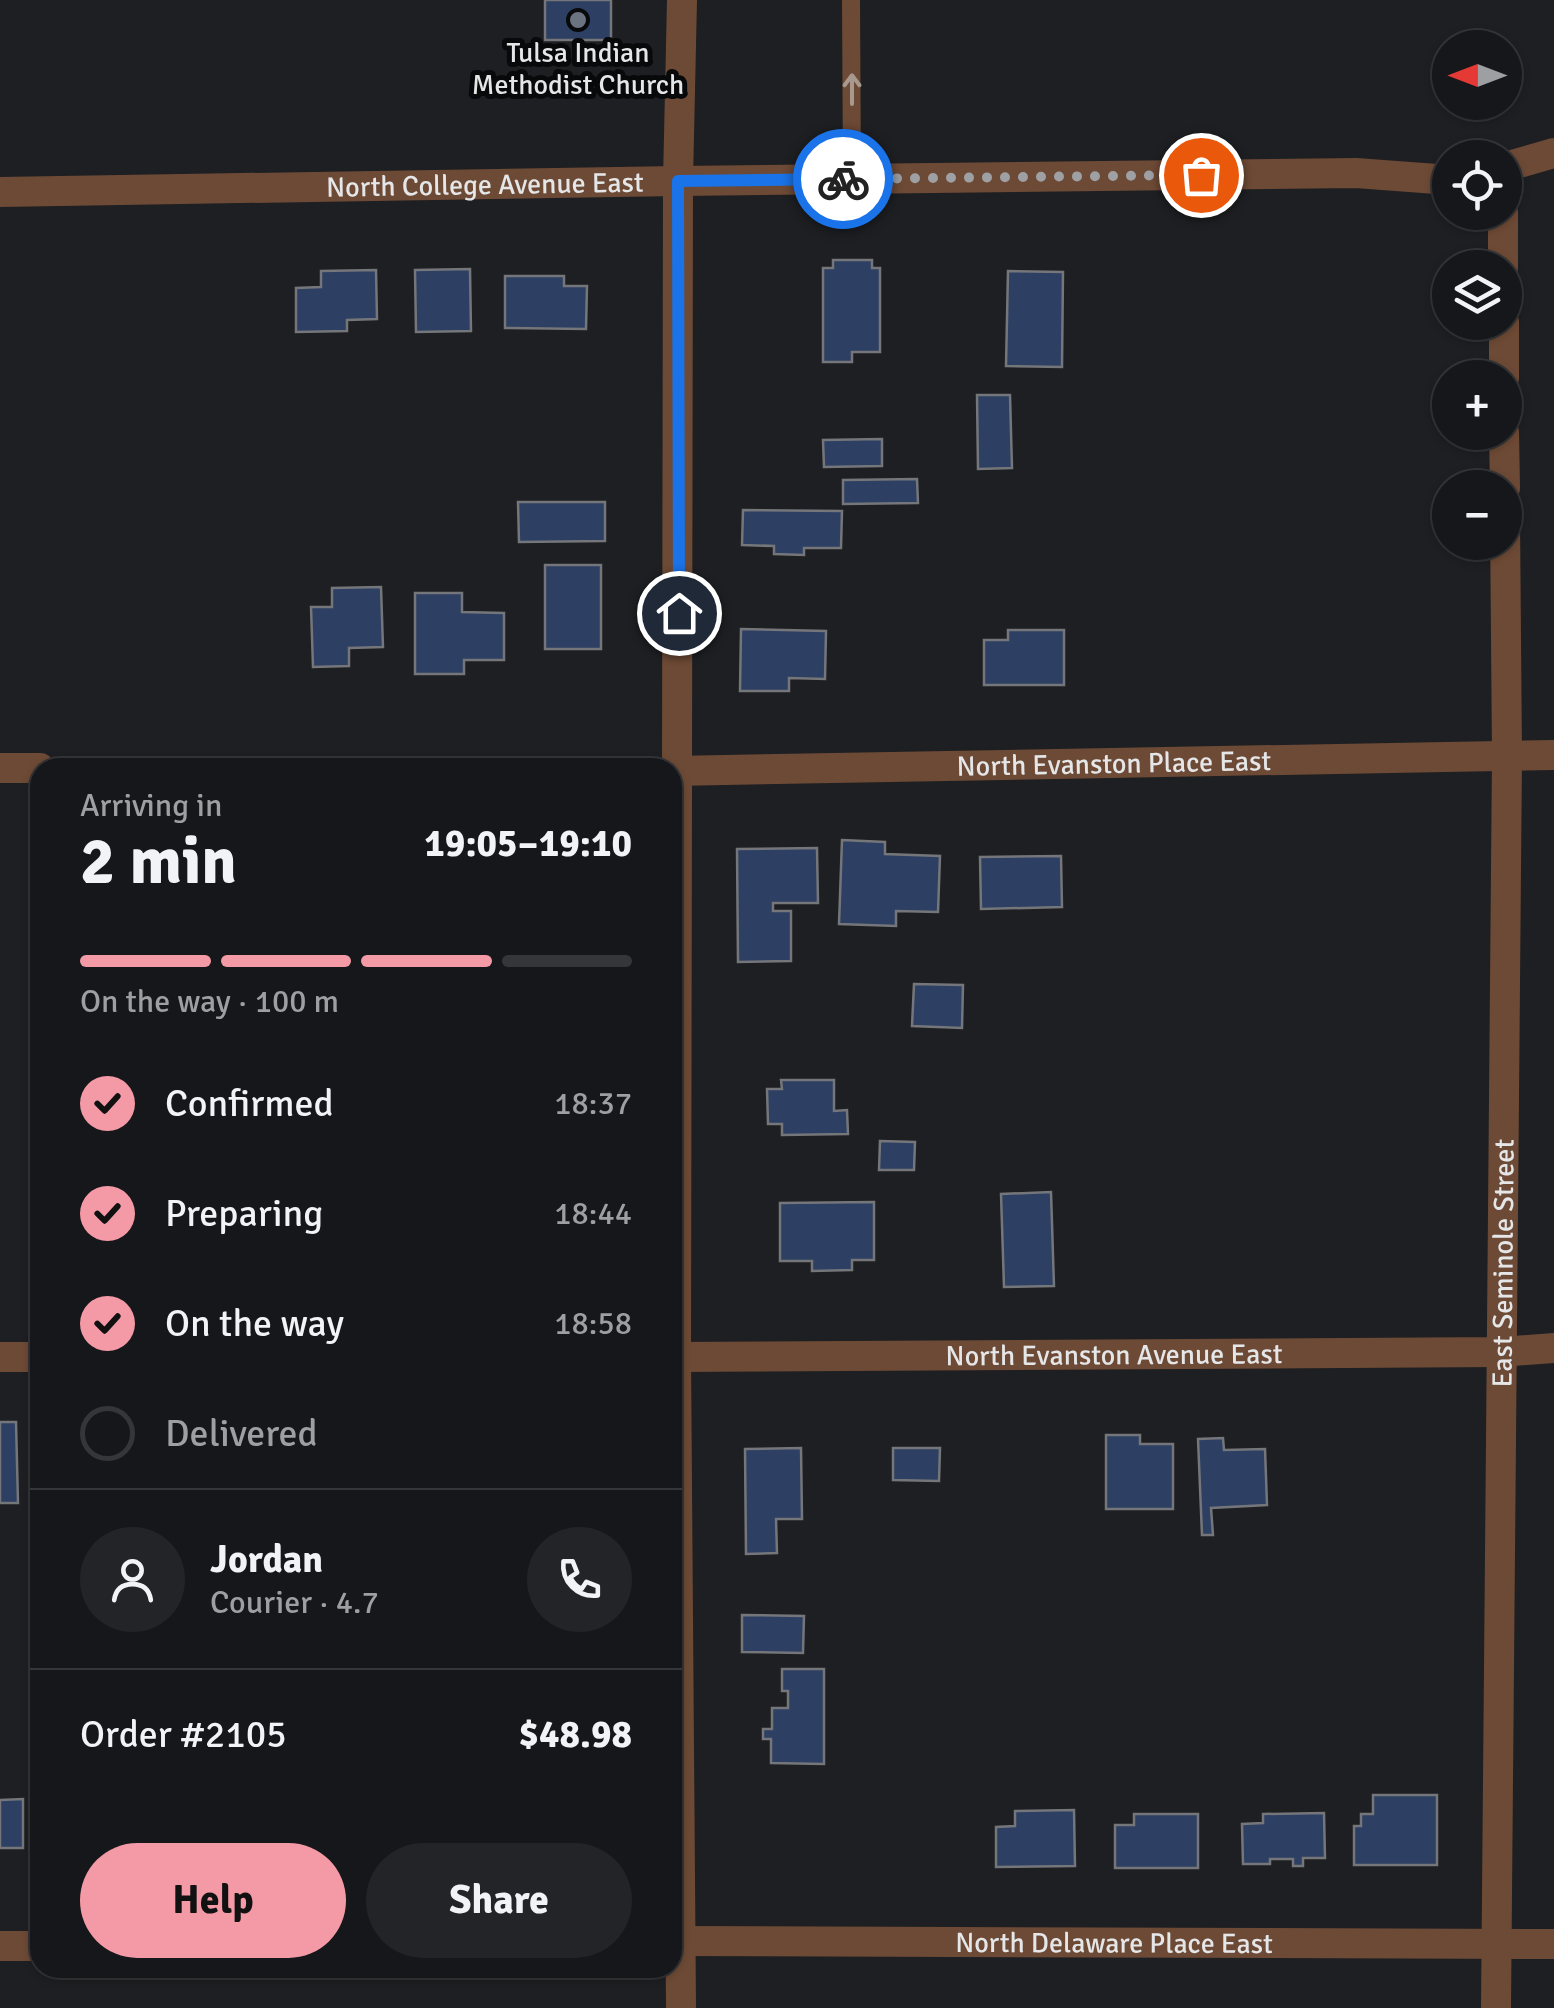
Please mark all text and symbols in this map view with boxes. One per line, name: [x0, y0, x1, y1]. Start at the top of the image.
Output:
marker: Tulsa Indian Methodist Church: [567, 9, 589, 31]
north arrow: [1432, 30, 1522, 120]
map controls: [1432, 30, 1522, 560]
place label: Tulsa Indian Methodist Church: [472, 36, 684, 102]
one-way arrow: [842, 74, 861, 106]
courier: [793, 129, 893, 229]
pin: [1159, 133, 1244, 218]
button: locate: [1432, 140, 1522, 230]
icon: bag: [1174, 148, 1229, 203]
icon: bike: [816, 152, 871, 207]
street label: North College Avenue East: [326, 166, 644, 205]
button: layers: [1432, 250, 1522, 340]
button: +: [1432, 360, 1522, 450]
button: −: [1432, 470, 1522, 560]
pin: [637, 571, 722, 656]
icon: home: [652, 586, 707, 641]
street label: North Evanston Place East: [956, 744, 1272, 784]
text: Arriving in: [80, 786, 222, 825]
text: 19:05–19:10: [424, 820, 632, 867]
text: 2 min: [80, 822, 237, 902]
text: On the way · 100 m: [80, 982, 339, 1021]
icon: check: [80, 1076, 135, 1131]
text: Confirmed: [165, 1080, 334, 1127]
text: 18:37: [554, 1084, 632, 1123]
street label: East Seminole Street: [1485, 1138, 1522, 1387]
icon: check: [80, 1186, 135, 1241]
text: Preparing: [165, 1190, 323, 1237]
text: 18:44: [554, 1194, 632, 1233]
icon: check: [80, 1296, 135, 1351]
text: On the way: [165, 1300, 344, 1347]
text: 18:58: [554, 1304, 632, 1343]
street label: North Evanston Avenue East: [945, 1337, 1283, 1373]
text: Delivered: [165, 1410, 318, 1457]
button: person: [80, 1527, 185, 1632]
button: phone: [527, 1527, 632, 1632]
text: Jordan: [210, 1536, 323, 1583]
text: Courier · 4.7: [210, 1583, 379, 1622]
text: Order #2105: [80, 1711, 287, 1758]
text: $48.98: [519, 1711, 632, 1758]
button: Help: [80, 1843, 346, 1958]
button: Share: [366, 1843, 632, 1958]
street label: North Delaware Place East: [955, 1926, 1273, 1961]

